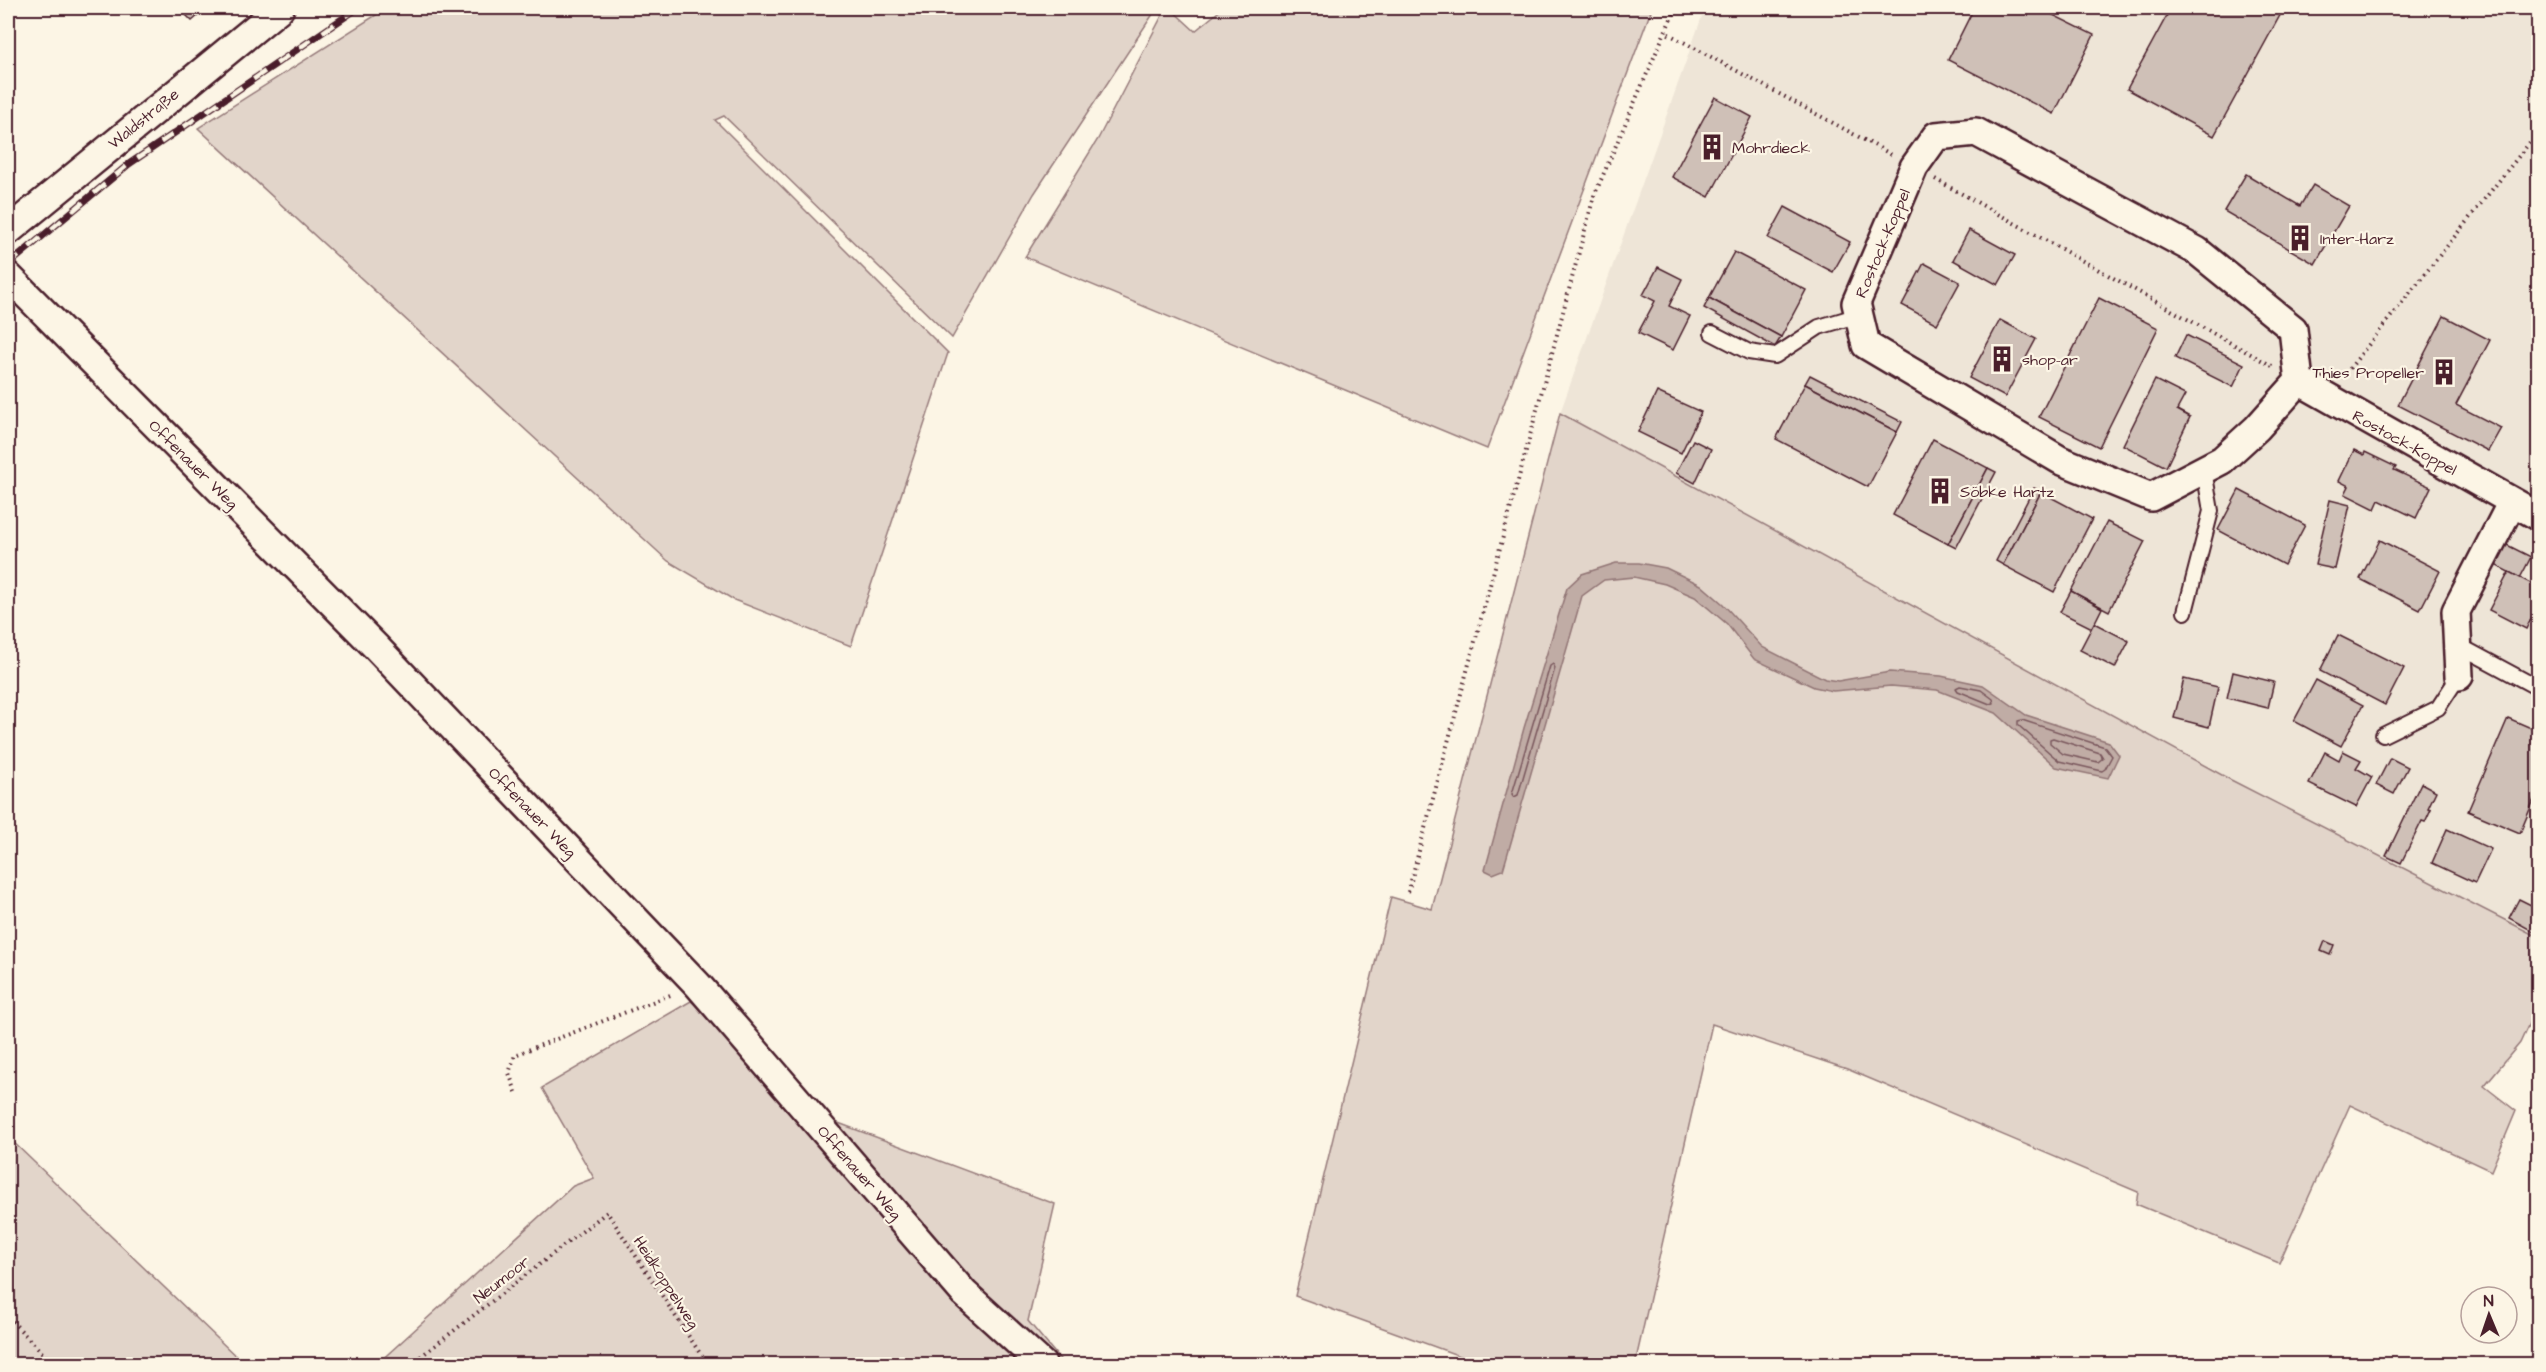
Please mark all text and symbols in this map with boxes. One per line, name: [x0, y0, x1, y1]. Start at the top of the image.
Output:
street label: Waldstraße: [104, 83, 184, 154]
building icon: Mohrdieck: [1697, 132, 1727, 162]
place label: Mohrdieck: [1732, 137, 1810, 159]
street label: Rostock-Koppel: [1850, 185, 1916, 301]
building icon: Inter-Harz: [2285, 223, 2315, 253]
place label: Inter-Harz: [2320, 228, 2394, 250]
building icon: shop-ar: [1987, 344, 2017, 374]
place label: shop-ar: [2022, 349, 2078, 371]
building icon: Thies Propeller: [2429, 357, 2459, 387]
place label: Thies Propeller: [2312, 362, 2424, 384]
street label: Rostock-Koppel: [2348, 405, 2461, 481]
street label: Offenauer Weg: [143, 415, 243, 515]
building icon: Söbke Hartz: [1925, 476, 1955, 506]
place label: Söbke Hartz: [1960, 481, 2054, 503]
street label: Offenauer Weg: [482, 762, 581, 864]
street label: Offenauer Weg: [811, 1121, 906, 1225]
street label: Heidkoppelweg: [627, 1232, 704, 1334]
street label: Neumoor: [469, 1251, 535, 1309]
north arrow: [2459, 1285, 2519, 1345]
text: N: [2483, 1290, 2494, 1312]

